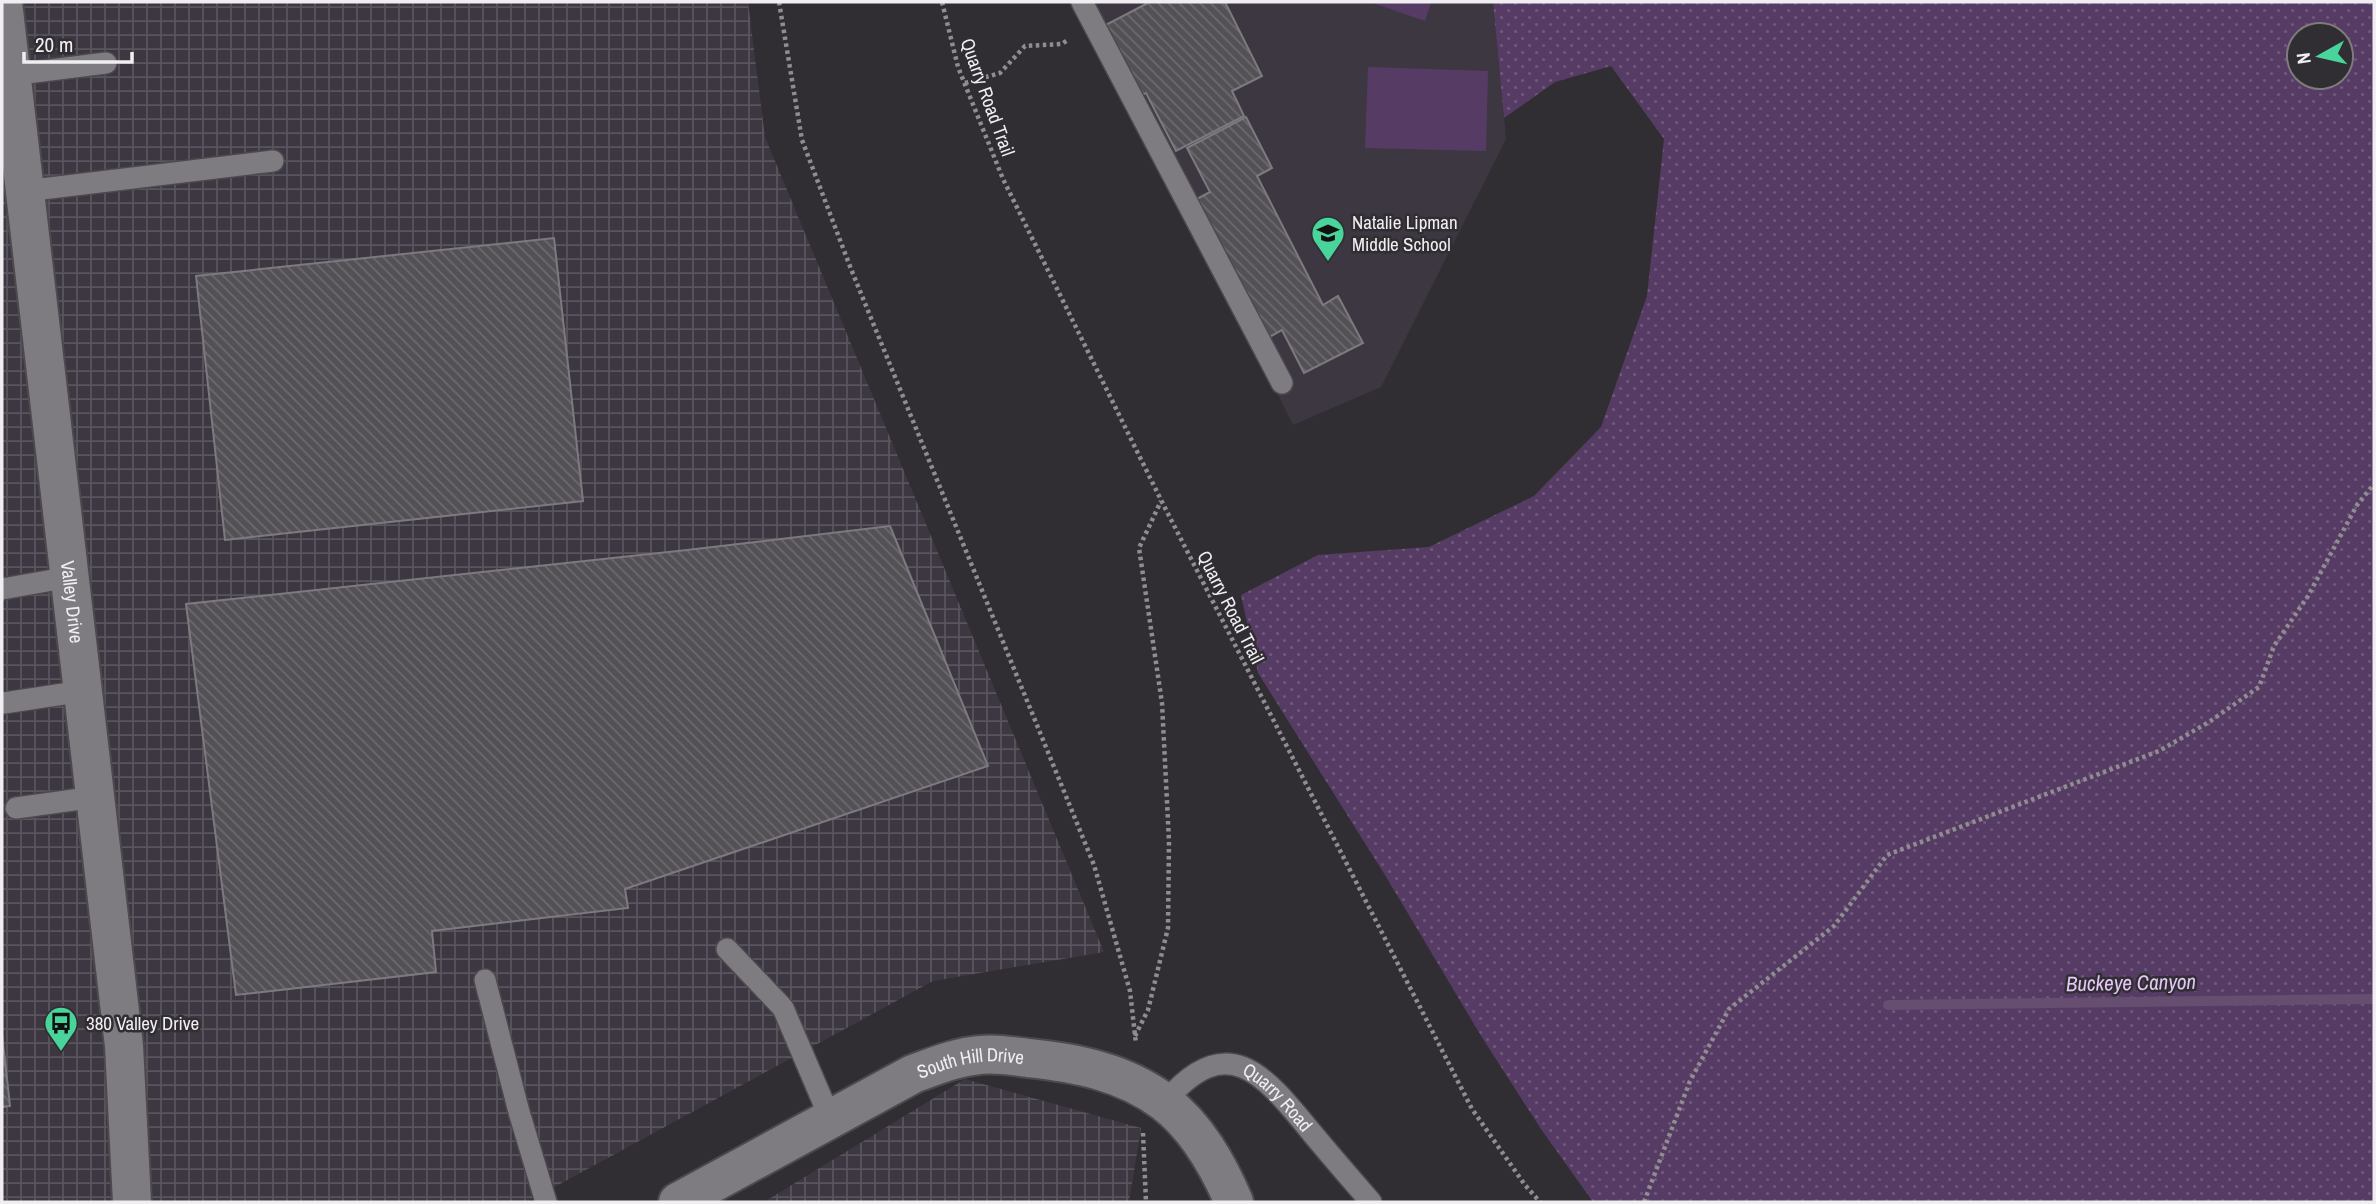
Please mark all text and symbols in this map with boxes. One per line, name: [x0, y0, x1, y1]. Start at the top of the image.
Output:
scale bar: [24, 21, 133, 65]
north arrow: [2285, 21, 2355, 91]
text: 20 m: [35, 30, 73, 59]
street label: Quarry Road Trail: [955, 34, 1021, 160]
text: N: [2290, 51, 2317, 66]
place label: Natalie Lipman Middle School: [1352, 209, 1458, 257]
school or university icon: Natalie Lipman Middle School: [1309, 214, 1347, 263]
street label: Quarry Road Trail: [1191, 546, 1271, 668]
street label: Valley Drive: [55, 559, 90, 645]
water label: Buckeye Canyon: [2066, 967, 2196, 998]
bus stop icon: 380 Valley Drive: [42, 1004, 80, 1053]
place label: 380 Valley Drive: [86, 1010, 199, 1036]
street label: South Hill Drive: [913, 1041, 1026, 1085]
street label: Quarry Road: [1238, 1056, 1319, 1137]

